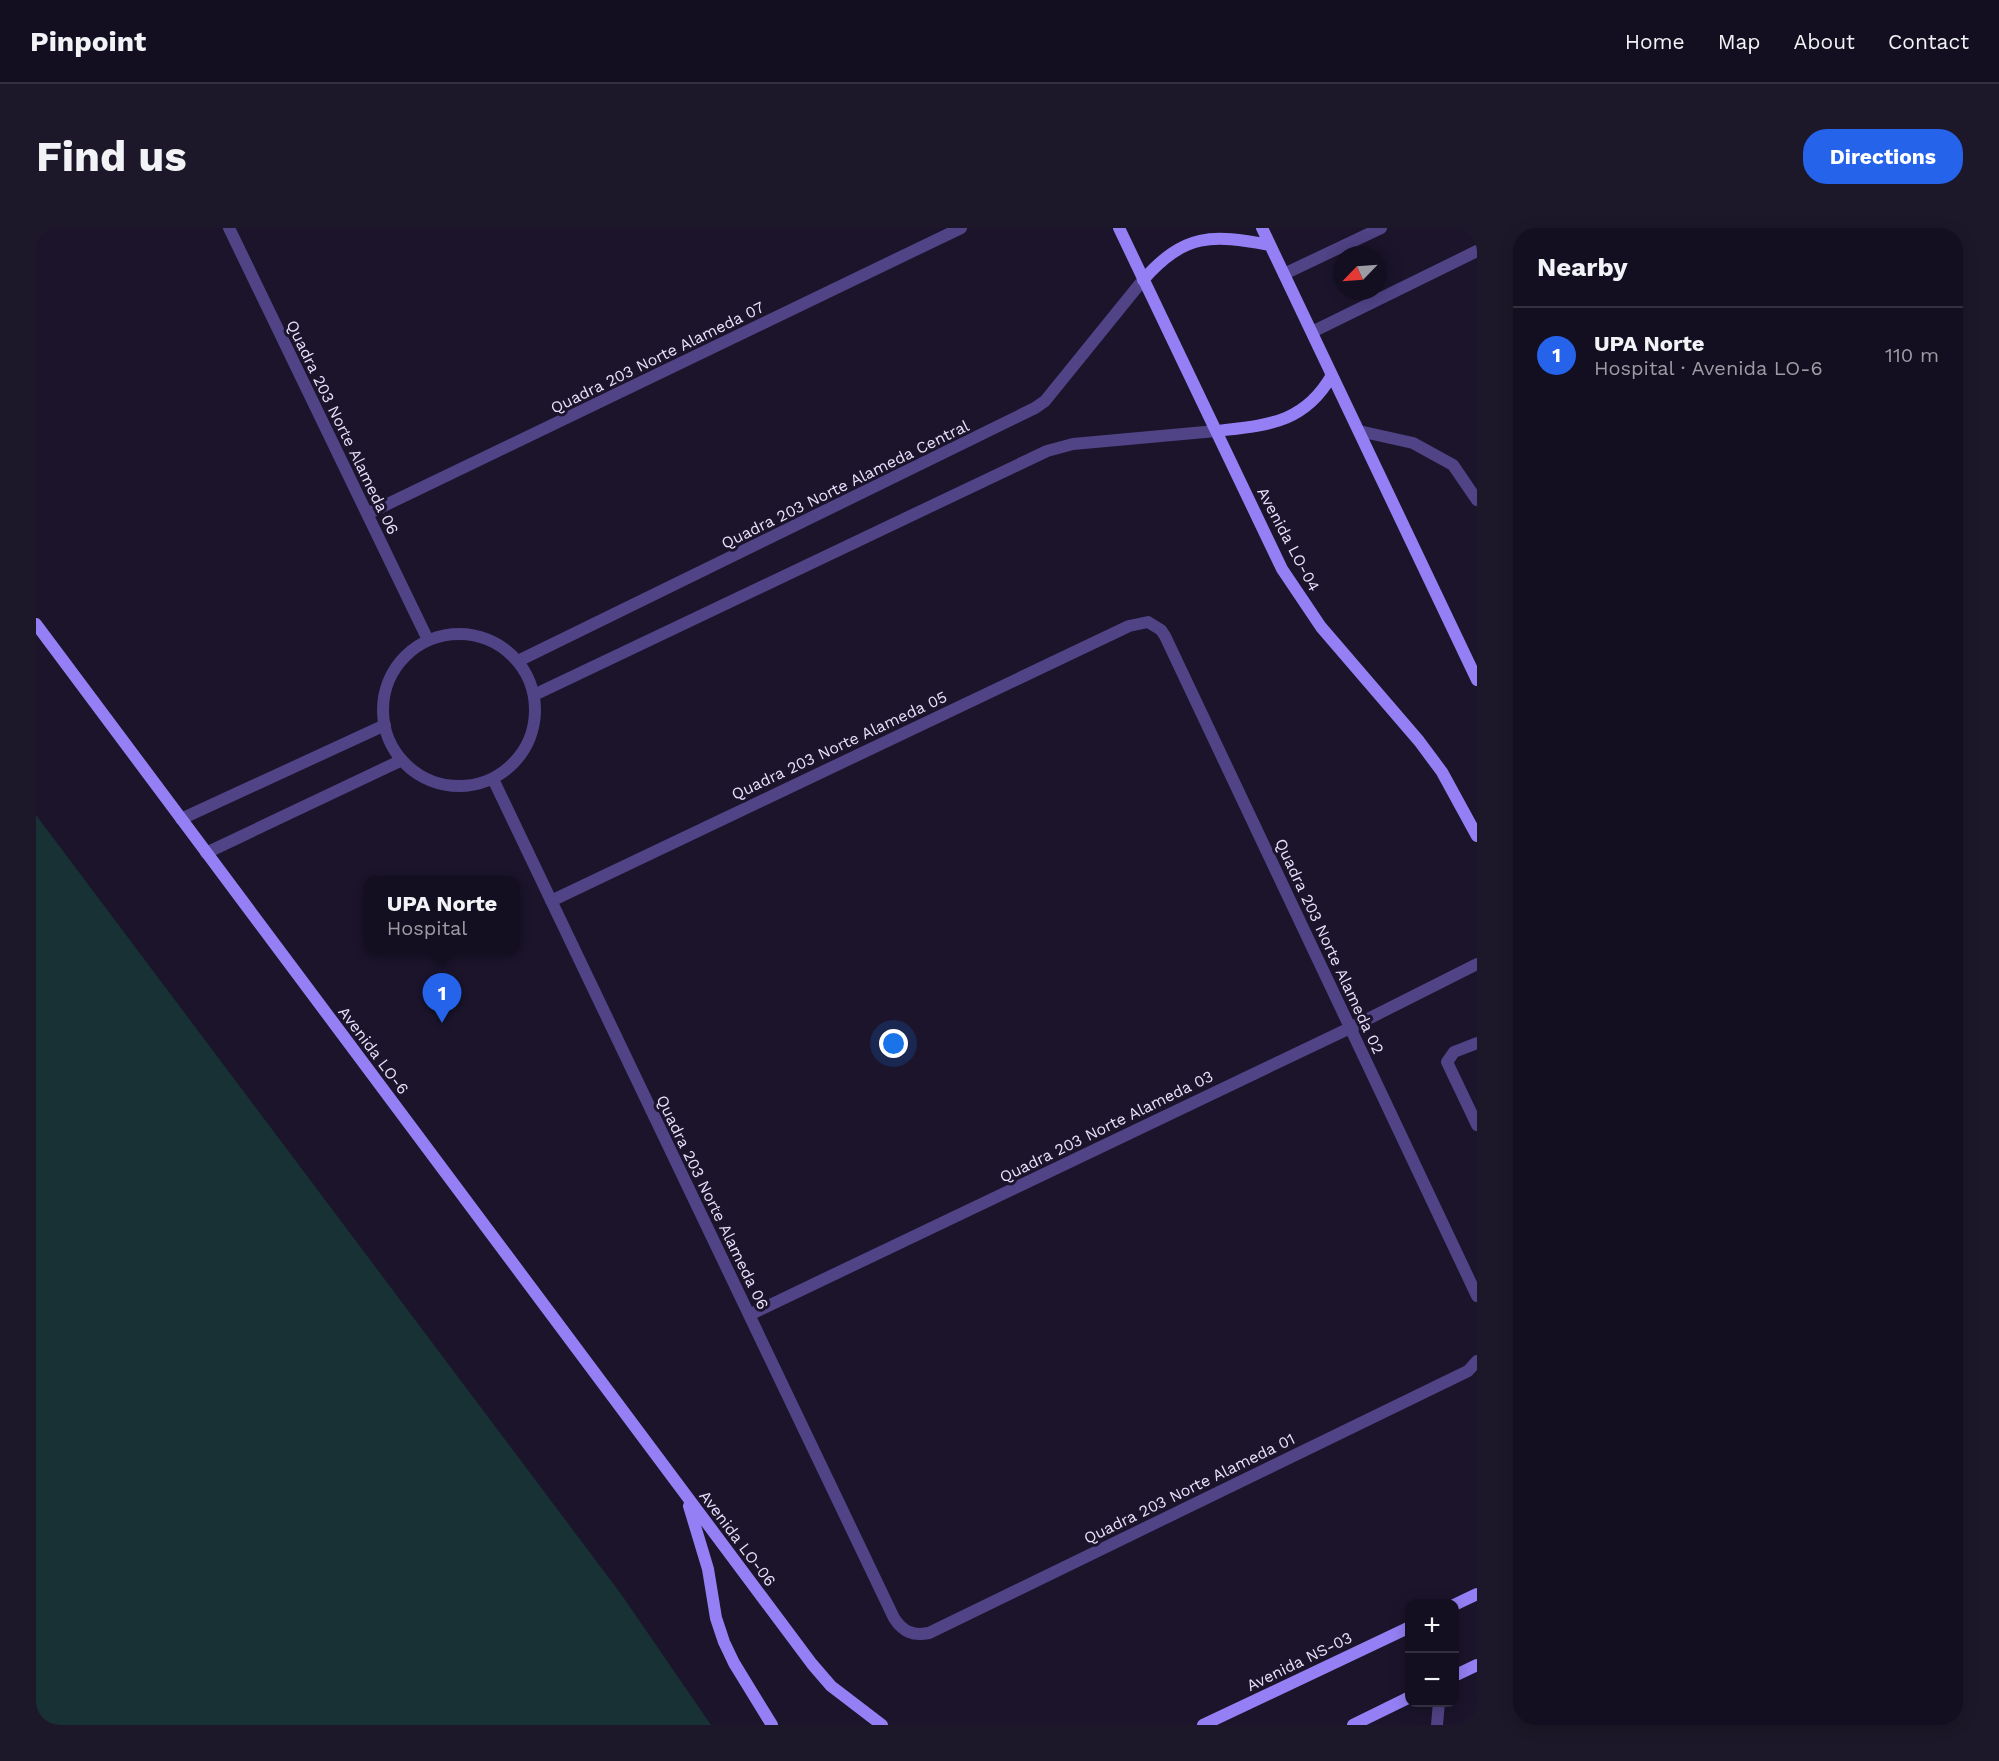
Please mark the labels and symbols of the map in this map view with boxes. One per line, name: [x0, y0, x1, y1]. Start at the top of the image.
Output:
north arrow: [1333, 246, 1387, 300]
street label: Quadra 203 Norte Alameda 07: [547, 297, 767, 417]
street label: Quadra 203 Norte Alameda 06: [282, 317, 403, 537]
street label: Quadra 203 Norte Alameda Central: [718, 416, 972, 553]
street label: Avenida LO-04: [1253, 484, 1324, 595]
street label: Quadra 203 Norte Alameda 05: [728, 687, 950, 804]
street label: Quadra 203 Norte Alameda 02: [1271, 835, 1388, 1057]
pin: 1: [422, 974, 462, 1023]
street label: Avenida LO-6: [334, 1003, 413, 1098]
your location: [879, 1029, 908, 1058]
street label: Quadra 203 Norte Alameda 03: [996, 1066, 1216, 1187]
street label: Quadra 203 Norte Alameda 06: [652, 1092, 773, 1312]
street label: Quadra 203 Norte Alameda 01: [1081, 1429, 1298, 1548]
street label: Avenida LO-06: [695, 1487, 780, 1590]
street label: Avenida NS-03: [1243, 1628, 1355, 1695]

